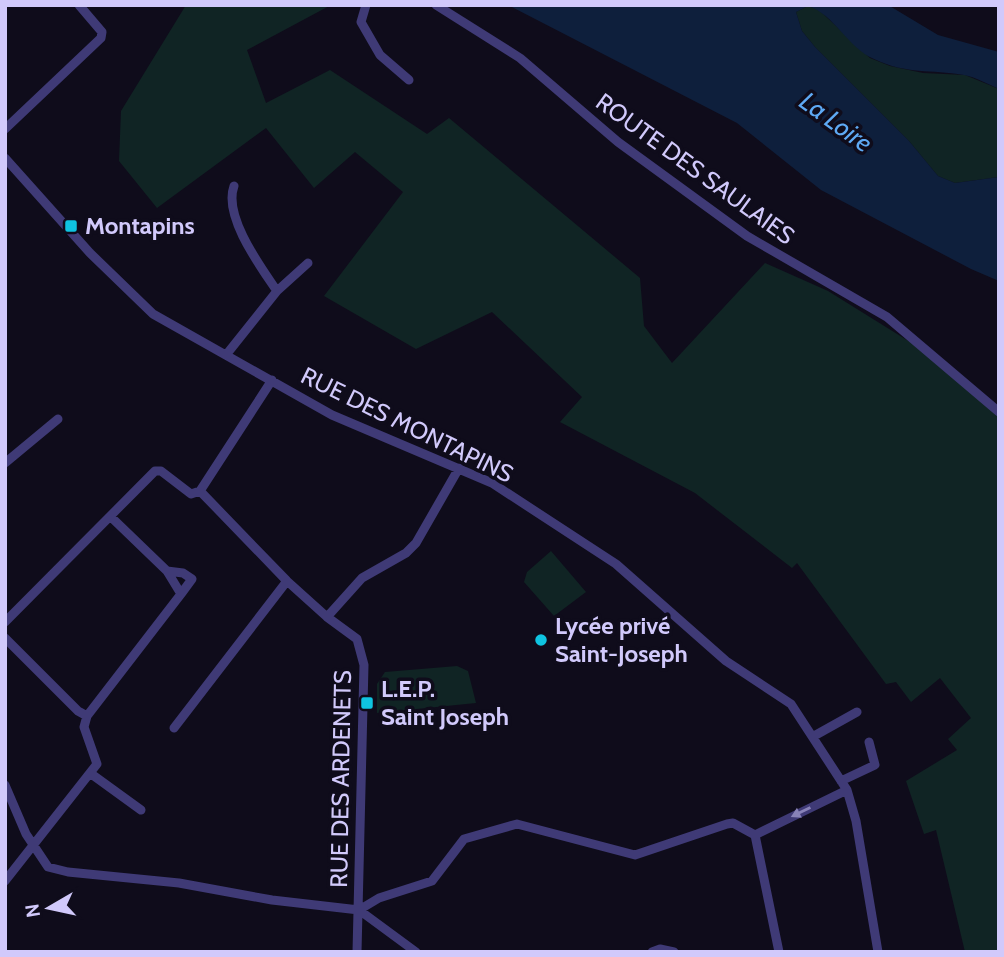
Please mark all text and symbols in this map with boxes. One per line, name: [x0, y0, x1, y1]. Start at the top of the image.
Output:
water label: La Loire: [793, 85, 879, 159]
street label: ROUTE DES SAULAIES: [590, 87, 800, 250]
place label: Montapins: [85, 211, 195, 240]
marker: Montapins: [63, 218, 79, 234]
street label: RUE DES MONTAPINS: [296, 361, 518, 489]
place label: Lycée privé Saint-Joseph: [555, 611, 688, 668]
marker: Lycée privé Saint-Joseph: [533, 632, 549, 648]
street label: RUE DES ARDENETS: [324, 670, 357, 888]
place label: L.E.P. Saint Joseph: [381, 674, 509, 731]
marker: L.E.P. Saint Joseph: [359, 695, 375, 711]
one-way arrow: [791, 806, 811, 818]
north arrow: [14, 873, 84, 943]
text: N: [20, 902, 45, 919]

